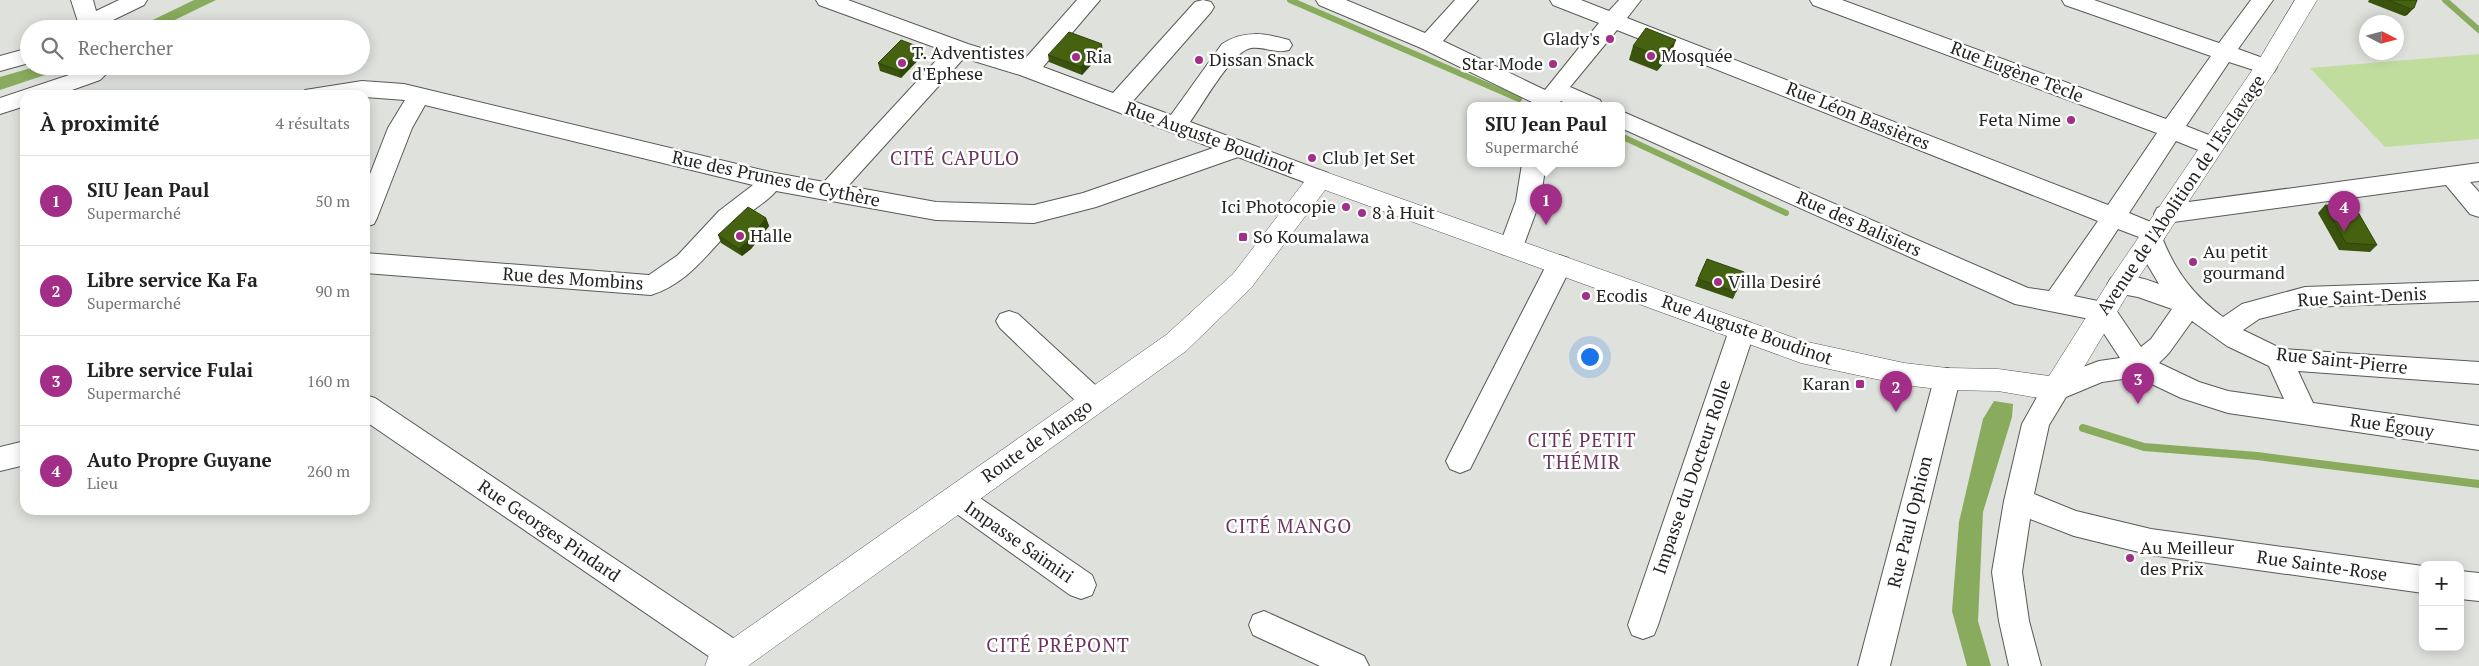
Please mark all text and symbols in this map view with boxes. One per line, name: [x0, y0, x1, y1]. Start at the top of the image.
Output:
north arrow: [2359, 15, 2404, 60]
search box: [20, 20, 370, 75]
place label: Glady's: [1543, 26, 1600, 50]
marker: Glady's: [1604, 33, 1616, 45]
icon: search: [38, 34, 66, 62]
text: Rechercher: [78, 35, 173, 60]
street label: Rue Eugène Tècle: [1947, 35, 2087, 107]
place label: T. Adventistes d'Ephese: [912, 40, 1025, 85]
place label: Mosquée: [1661, 43, 1733, 67]
place label: Ria: [1086, 44, 1112, 68]
place label: Dissan Snack: [1209, 47, 1315, 71]
marker: Mosquée: [1645, 50, 1657, 62]
marker: Ria: [1070, 51, 1082, 63]
place label: Star Mode: [1462, 51, 1543, 75]
marker: Dissan Snack: [1193, 54, 1205, 66]
marker: T. Adventistes d'Ephese: [896, 57, 908, 69]
marker: Star Mode: [1547, 58, 1559, 70]
street label: Avenue de l'Abolition de l'Esclavage: [2091, 70, 2270, 319]
street label: Rue Léon Bassières: [1783, 75, 1934, 155]
street label: Rue Auguste Boudinot: [1122, 95, 1299, 179]
popup: [1467, 102, 1625, 167]
place label: Feta Nime: [1979, 107, 2061, 131]
text: À proximité: [40, 109, 160, 137]
text: SIU Jean Paul: [1485, 111, 1607, 136]
text: 4 résultats: [276, 112, 350, 134]
marker: Feta Nime: [2065, 114, 2077, 126]
text: Supermarché: [1485, 136, 1579, 158]
street label: Rue des Prunes de Cythère: [670, 144, 882, 212]
district label: CITÉ CAPULO: [890, 145, 1020, 170]
place label: Club Jet Set: [1322, 145, 1415, 169]
marker: Club Jet Set: [1306, 152, 1318, 164]
text: SIU Jean Paul: [87, 177, 209, 202]
pin: 1: [1530, 184, 1562, 225]
street label: Rue des Balisiers: [1793, 185, 1926, 261]
text: 1: [51, 190, 61, 212]
text: 50 m: [315, 190, 350, 212]
pin: 4: [2328, 191, 2360, 232]
place label: Ici Photocopie: [1221, 194, 1336, 218]
place label: 8 à Huit: [1372, 200, 1435, 224]
marker: Ici Photocopie: [1340, 201, 1352, 213]
text: Supermarché: [87, 202, 181, 224]
marker: 8 à Huit: [1356, 207, 1368, 219]
place label: Halle: [750, 223, 792, 247]
place label: So Koumalawa: [1253, 224, 1369, 248]
marker: Halle: [734, 230, 746, 242]
marker: So Koumalawa: [1237, 231, 1249, 243]
place label: Au petit gourmand: [2203, 239, 2285, 284]
marker: Au petit gourmand: [2187, 256, 2199, 268]
street label: Rue des Mombins: [502, 261, 644, 295]
text: Libre service Ka Fa: [87, 267, 258, 292]
place label: Villa Desiré: [1728, 269, 1821, 293]
marker: Villa Desiré: [1712, 276, 1724, 288]
text: 2: [51, 280, 61, 302]
text: 90 m: [315, 280, 350, 302]
street label: Rue Saint-Denis: [2297, 281, 2427, 311]
place label: Ecodis: [1596, 283, 1648, 307]
street label: Rue Auguste Boudinot: [1659, 289, 1836, 370]
marker: Ecodis: [1580, 290, 1592, 302]
text: Supermarché: [87, 292, 181, 314]
street label: Rue Saint-Pierre: [2275, 341, 2409, 379]
your location: [1577, 344, 1603, 370]
text: Libre service Fulai: [87, 357, 253, 382]
pin: 3: [2122, 363, 2154, 404]
text: 3: [51, 370, 61, 392]
text: 160 m: [307, 370, 350, 392]
place label: Karan: [1803, 371, 1850, 395]
pin: 2: [1880, 371, 1912, 412]
street label: Impasse du Docteur Rolle: [1646, 376, 1736, 577]
marker: Karan: [1854, 378, 1866, 390]
text: Supermarché: [87, 382, 181, 404]
street label: Route de Mango: [976, 393, 1096, 487]
street label: Rue Égouy: [2349, 407, 2437, 443]
district label: CITÉ PETIT THÉMIR: [1528, 427, 1636, 474]
text: Auto Propre Guyane: [87, 447, 272, 472]
street label: Rue Paul Ophion: [1881, 453, 1937, 590]
text: 4: [51, 460, 61, 482]
text: 260 m: [307, 460, 350, 482]
text: Lieu: [87, 472, 118, 494]
street label: Rue Georges Pindard: [474, 474, 626, 587]
street label: Impasse Saïmiri: [960, 495, 1079, 588]
district label: CITÉ MANGO: [1226, 513, 1352, 538]
place label: Au Meilleur des Prix: [2140, 535, 2234, 580]
street label: Rue Sainte-Rose: [2255, 544, 2389, 586]
marker: Au Meilleur des Prix: [2124, 552, 2136, 564]
map controls: [2419, 561, 2464, 651]
button: +: [2419, 561, 2464, 606]
button: −: [2419, 606, 2464, 651]
district label: CITÉ PRÉPONT: [986, 632, 1130, 657]

